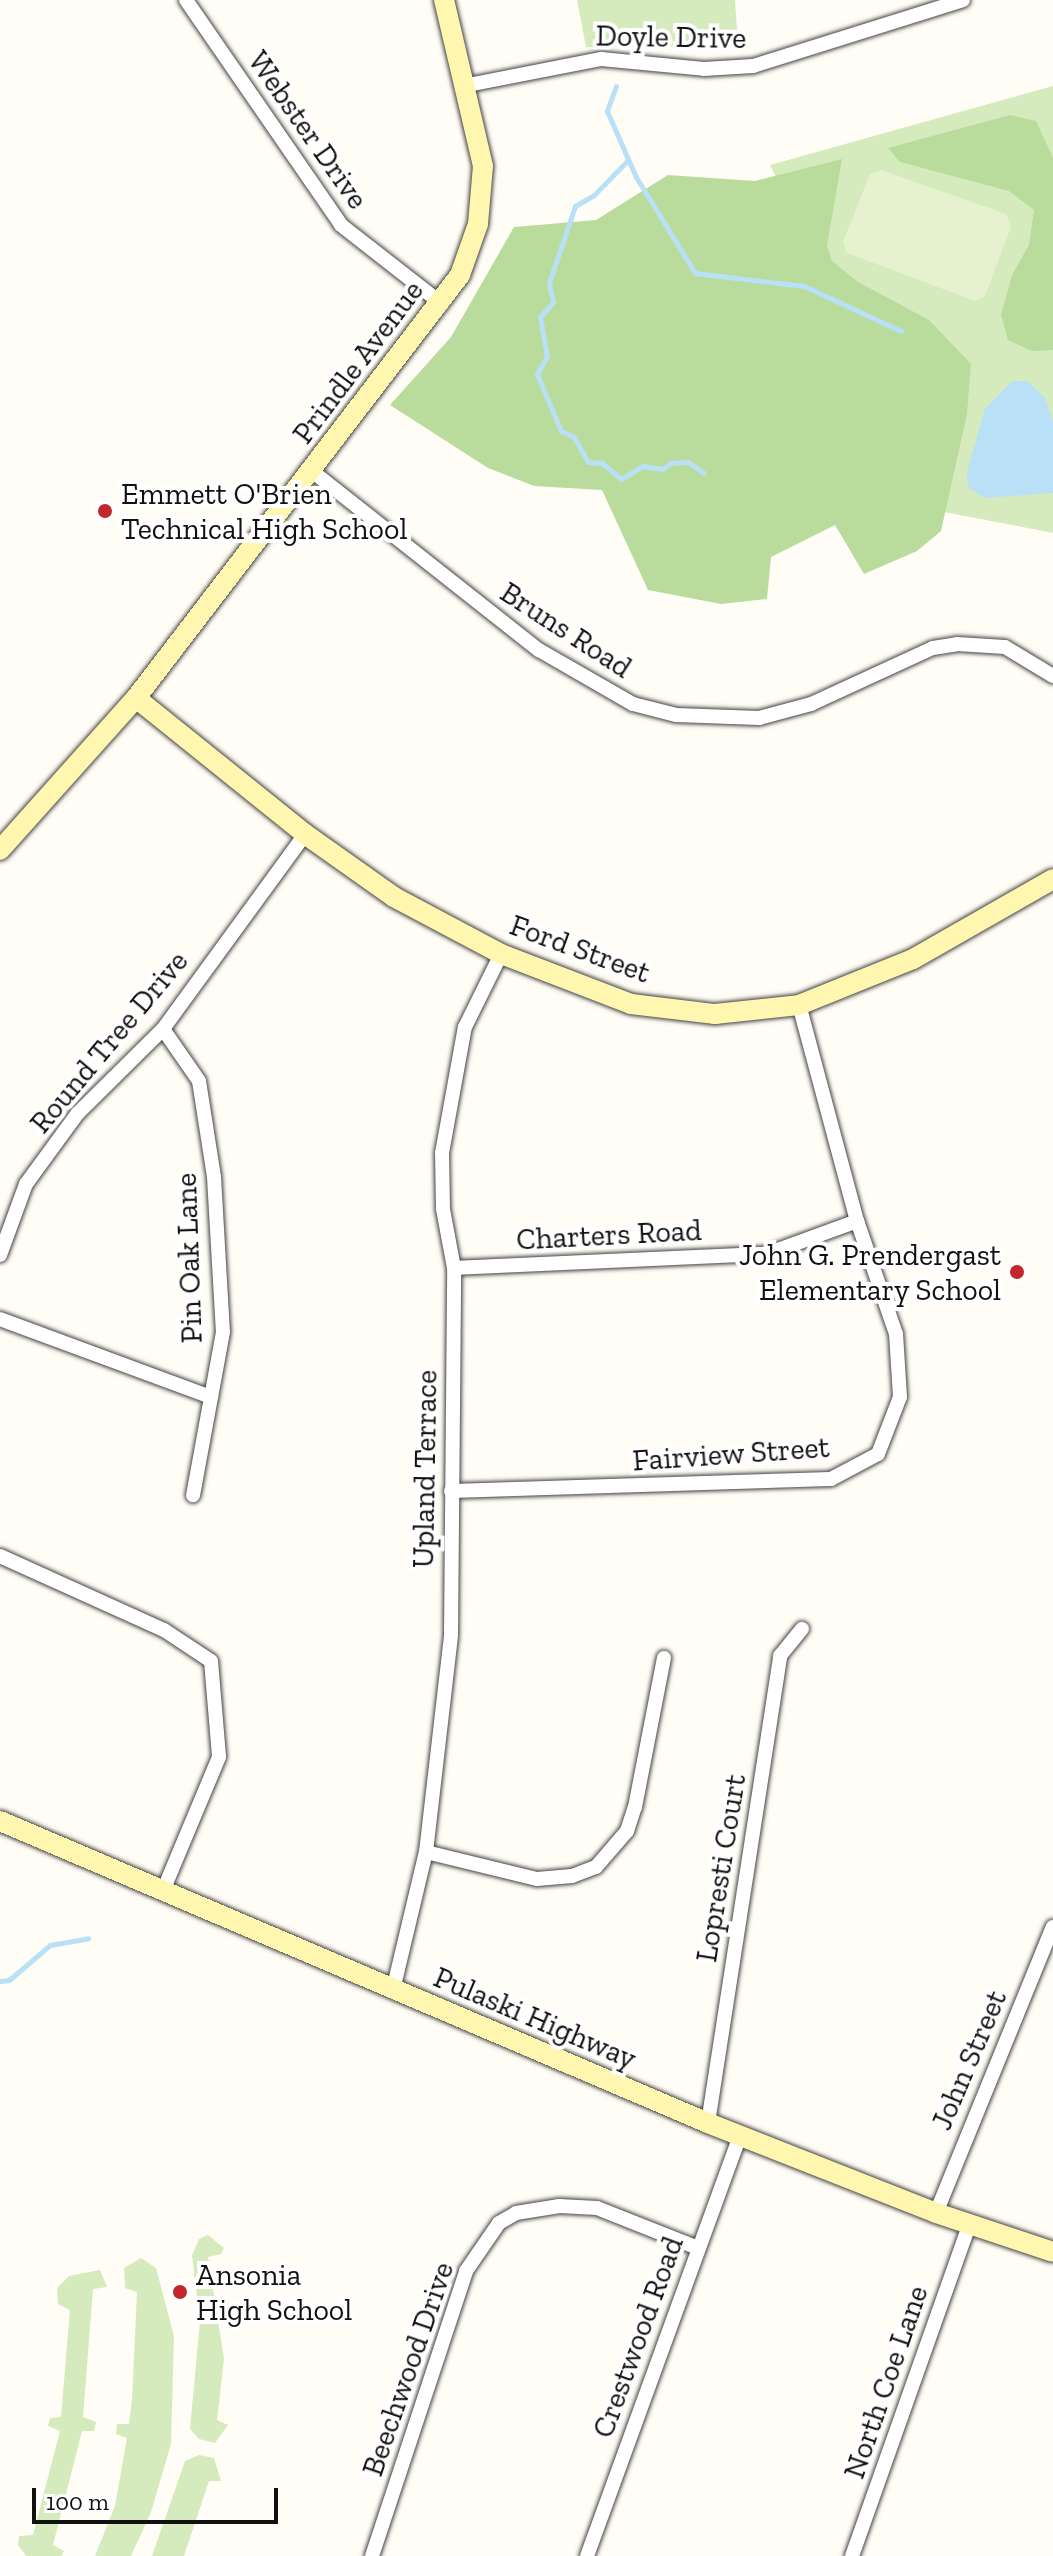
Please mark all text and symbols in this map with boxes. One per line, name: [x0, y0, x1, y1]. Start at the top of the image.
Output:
street label: Doyle Drive: [595, 18, 747, 56]
street label: Webster Drive: [240, 44, 376, 216]
street label: Prindle Avenue: [285, 273, 431, 451]
place label: Emmett O'Brien Technical High School: [121, 476, 408, 546]
marker: Emmett O'Brien Technical High School: [96, 502, 114, 520]
street label: Bruns Road: [494, 574, 638, 686]
street label: Ford Street: [505, 907, 655, 991]
street label: Round Tree Drive: [22, 943, 196, 1141]
street label: Pin Oak Lane: [168, 1172, 210, 1344]
street label: Charters Road: [515, 1212, 703, 1258]
place label: John G. Prendergast Elementary School: [739, 1237, 1001, 1308]
marker: John G. Prendergast Elementary School: [1008, 1263, 1026, 1281]
street label: Upland Terrace: [405, 1369, 445, 1569]
street label: Fairview Street: [631, 1429, 831, 1479]
street label: Lopresti Court: [688, 1771, 754, 1965]
street label: Pulaski Highway: [428, 1959, 642, 2077]
street label: John Street: [923, 1985, 1015, 2135]
street label: Crestwood Road: [585, 2231, 691, 2443]
place label: Ansonia High School: [196, 2257, 353, 2328]
street label: Beechwood Drive: [355, 2257, 461, 2481]
street label: North Coe Lane: [836, 2281, 936, 2483]
marker: Ansonia High School: [171, 2283, 189, 2301]
scale bar: [36, 2472, 282, 2522]
text: 100 m: [46, 2487, 109, 2516]

